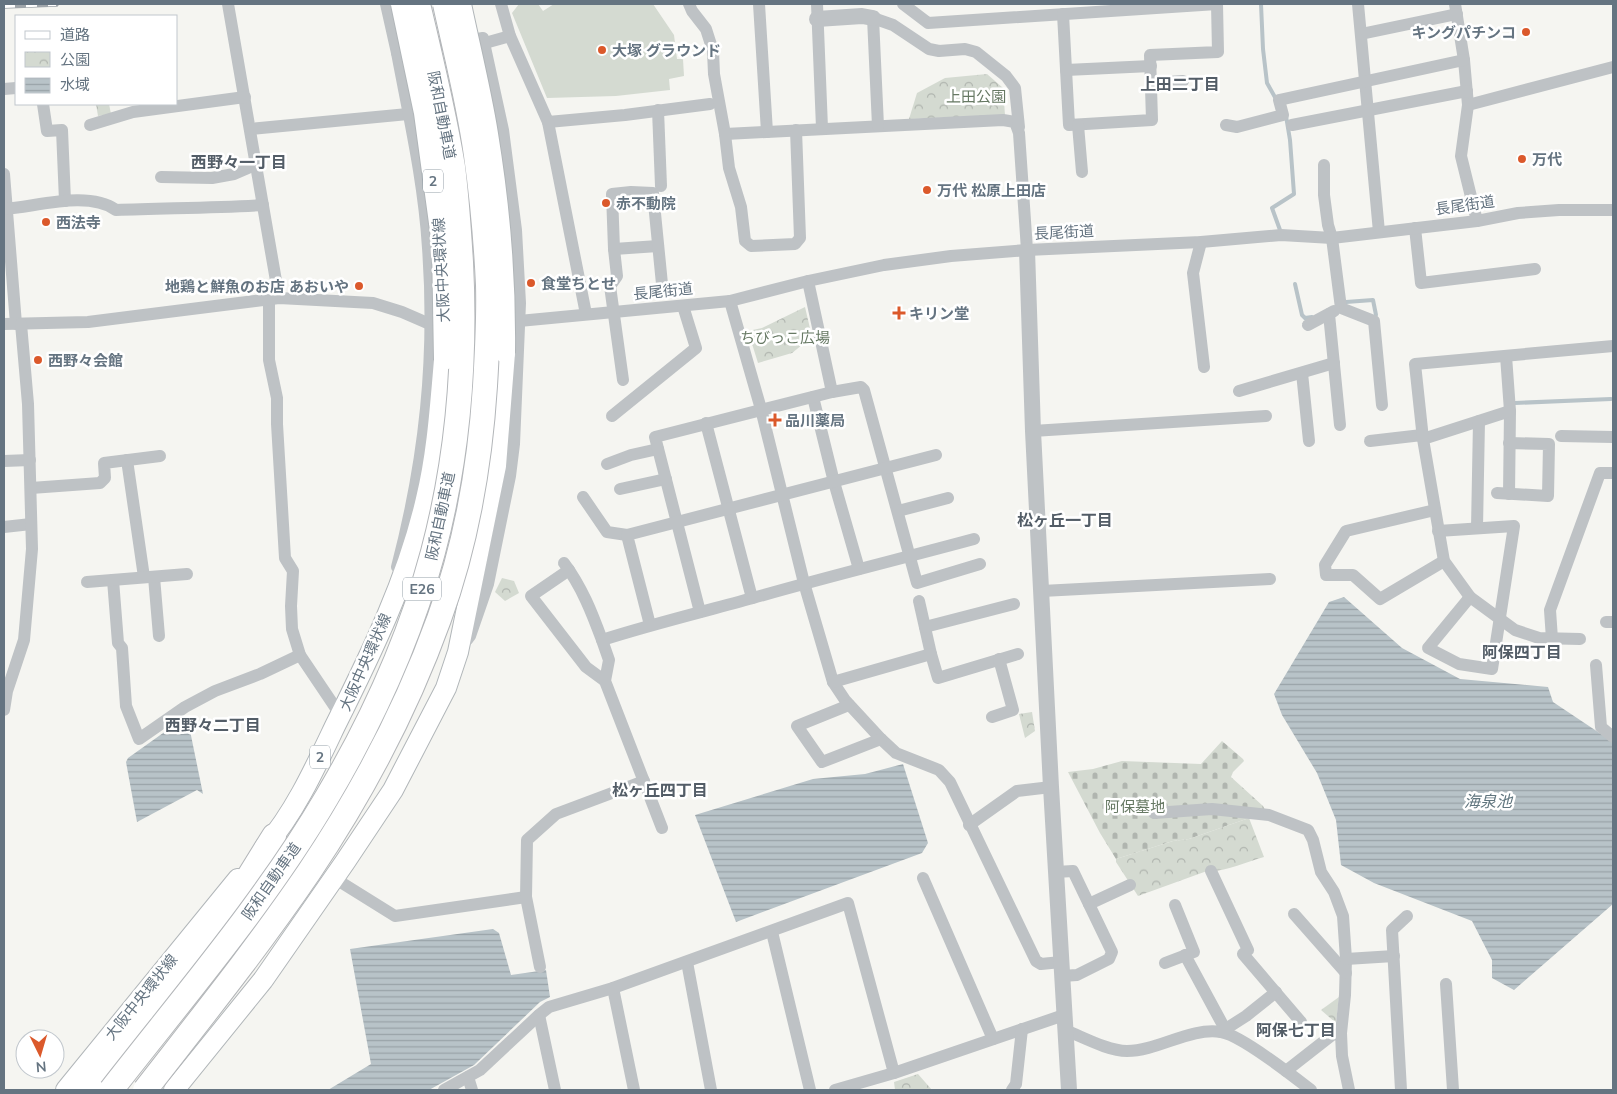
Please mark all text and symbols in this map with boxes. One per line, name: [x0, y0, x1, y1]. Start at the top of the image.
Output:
legend: [15, 15, 178, 105]
place label: キングパチンコ: [1411, 23, 1516, 42]
text: 道路: [60, 25, 90, 44]
marker: キングパチンコ: [1520, 26, 1532, 38]
place label: 大塚 グラウンド: [612, 41, 721, 60]
marker: 大塚 グラウンド: [596, 44, 608, 56]
text: 公園: [60, 50, 90, 69]
street label: 阪和自動車道: [424, 69, 460, 161]
district label: 上田二丁目: [1140, 74, 1220, 94]
text: 水域: [60, 75, 90, 94]
park label: 上田公園: [946, 87, 1006, 106]
place label: 万代: [1532, 150, 1562, 169]
district label: 西野々一丁目: [191, 152, 287, 172]
marker: 万代: [1516, 153, 1528, 165]
road number: 2: [423, 170, 443, 192]
place label: 万代 松原上田店: [937, 181, 1046, 200]
marker: 万代 松原上田店: [921, 184, 933, 196]
street label: 長尾街道: [1434, 191, 1496, 219]
place label: 赤不動院: [616, 194, 676, 213]
marker: 赤不動院: [600, 197, 612, 209]
place label: 西法寺: [56, 213, 101, 232]
marker: 西法寺: [40, 216, 52, 228]
street label: 大阪中央環状線: [429, 217, 453, 323]
street label: 長尾街道: [1034, 221, 1094, 243]
place label: 食堂ちとせ: [541, 274, 616, 293]
place label: 地鶏と鮮魚のお店 あおいや: [165, 277, 349, 296]
marker: 食堂ちとせ: [525, 277, 537, 289]
street label: 長尾街道: [632, 278, 694, 304]
marker: 地鶏と鮮魚のお店 あおいや: [353, 280, 365, 292]
place label: キリン堂: [909, 304, 969, 323]
marker: キリン堂: [893, 307, 905, 319]
park label: ちびっこ広場: [740, 328, 830, 347]
place label: 西野々会館: [48, 351, 123, 370]
marker: 西野々会館: [32, 354, 44, 366]
place label: 品川薬局: [785, 411, 845, 430]
marker: 品川薬局: [769, 414, 781, 426]
street label: 阪和自動車道: [421, 470, 459, 562]
district label: 松ヶ丘一丁目: [1017, 510, 1113, 530]
road number: E26: [403, 578, 441, 600]
street label: 大阪中央環状線: [335, 610, 395, 714]
district label: 阿保四丁目: [1482, 642, 1562, 662]
district label: 西野々二丁目: [165, 715, 261, 735]
road number: 2: [310, 746, 330, 769]
district label: 松ヶ丘四丁目: [612, 780, 708, 800]
water label: 海泉池: [1464, 791, 1514, 811]
park label: 阿保墓地: [1105, 797, 1165, 816]
street label: 阪和自動車道: [237, 839, 305, 923]
street label: 大阪中央環状線: [101, 950, 181, 1044]
district label: 阿保七丁目: [1256, 1020, 1336, 1040]
north arrow: [15, 1029, 65, 1079]
text: N: [35, 1058, 47, 1076]

